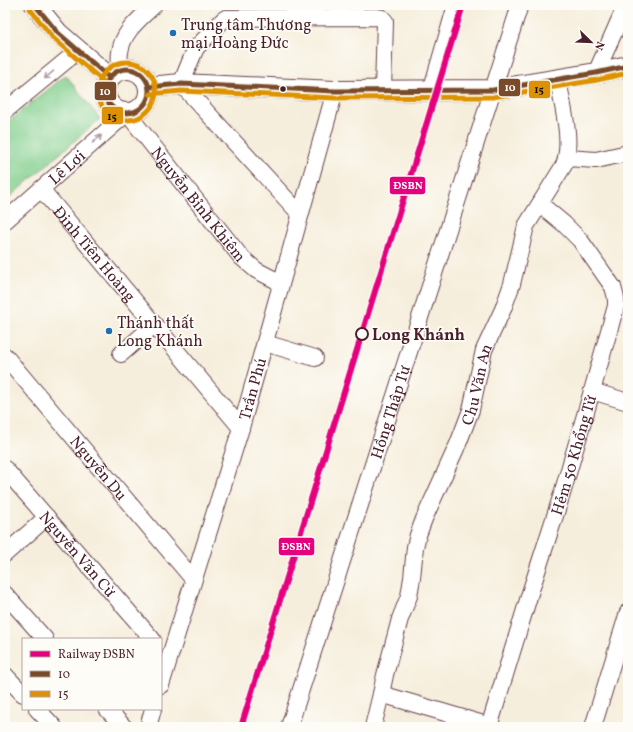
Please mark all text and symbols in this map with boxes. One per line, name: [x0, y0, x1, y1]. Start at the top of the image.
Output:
place label: Trung tâm Thương mại Hoàng Đức: [181, 15, 311, 55]
north arrow: [571, 22, 611, 62]
marker: Trung tâm Thương mại Hoàng Đức: [168, 28, 178, 38]
text: N: [590, 39, 607, 52]
one-way arrow: [43, 70, 54, 79]
line badge: 10: [498, 78, 521, 97]
line badge: 15: [528, 80, 551, 99]
line badge: 10: [94, 81, 117, 101]
text: 10: [504, 81, 516, 96]
text: 15: [534, 83, 544, 98]
unlabelled marker: [278, 84, 288, 94]
text: 10: [99, 85, 111, 100]
line badge: 15: [101, 106, 124, 125]
text: 15: [107, 110, 117, 125]
one-way arrow: [92, 135, 103, 144]
street label: Nguyễn Bỉnh Khiêm: [145, 143, 250, 268]
street label: Lê Lợi: [44, 146, 91, 190]
line badge: ĐSBN: [389, 176, 426, 195]
text: ĐSBN: [393, 179, 423, 194]
street label: Đinh Tiên Hoàng: [47, 202, 140, 307]
place label: Thánh thất Long Khánh: [117, 313, 203, 353]
place label: Long Khánh: [372, 325, 465, 347]
marker: Thánh thất Long Khánh: [104, 326, 114, 336]
marker: Long Khánh: [355, 327, 369, 341]
street label: Chu Văn An: [457, 340, 499, 429]
street label: Trần Phú: [235, 355, 273, 423]
street label: Hồng Thập Tự: [366, 363, 417, 462]
street label: Hẻm 50 Khổng Tử: [547, 392, 603, 518]
street label: Nguyễn Du: [64, 432, 131, 506]
street label: Nguyễn Văn Cừ: [33, 507, 120, 603]
line badge: ĐSBN: [278, 537, 315, 556]
text: ĐSBN: [281, 540, 311, 555]
legend: [22, 638, 162, 710]
text: Railway ĐSBN: [58, 647, 135, 663]
text: 10: [58, 667, 70, 683]
text: 15: [58, 687, 69, 703]

